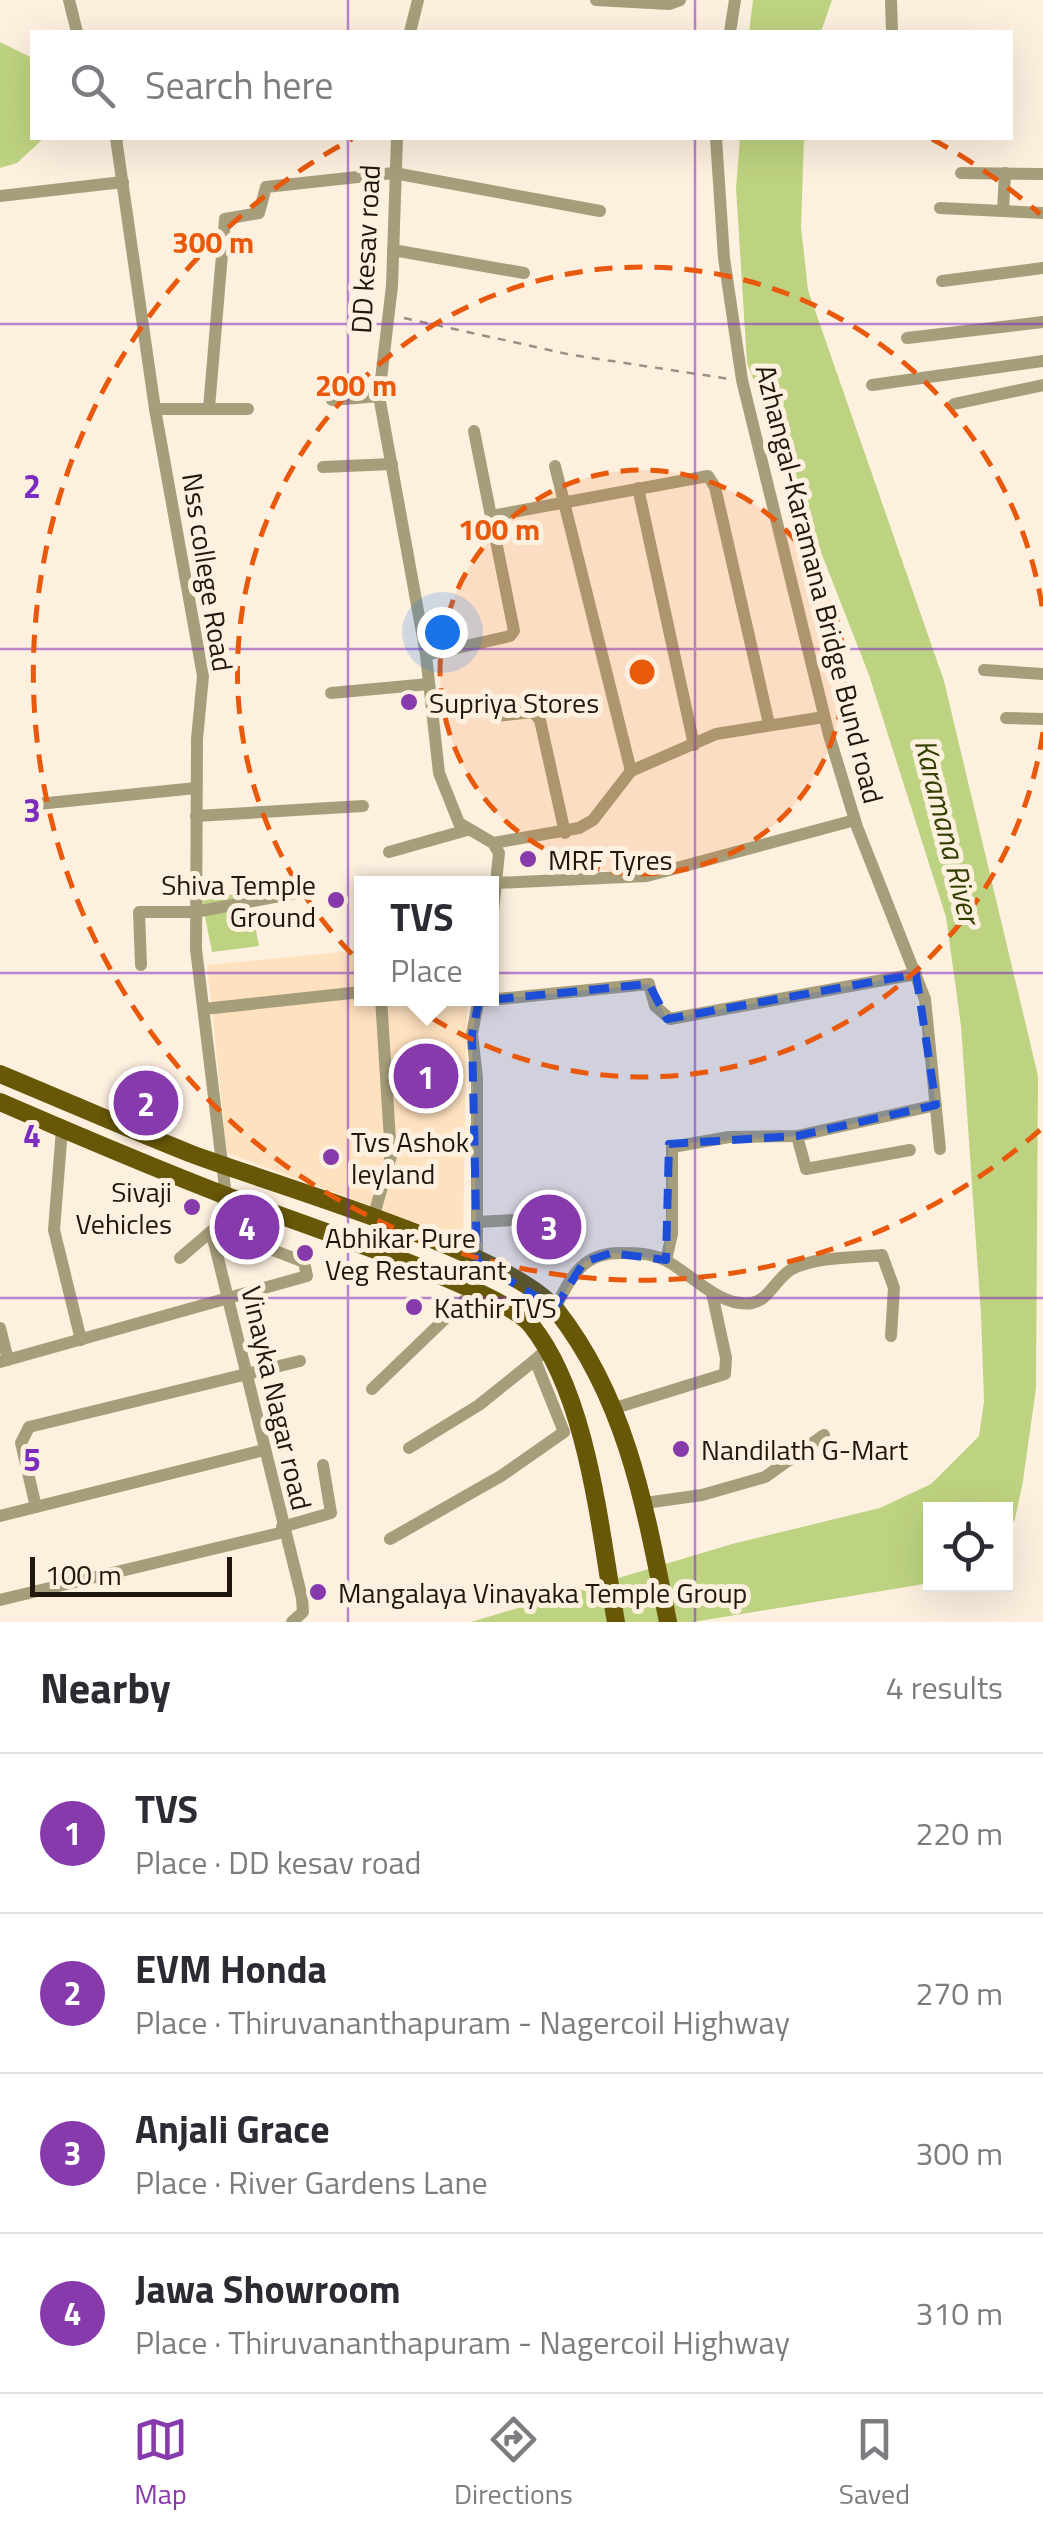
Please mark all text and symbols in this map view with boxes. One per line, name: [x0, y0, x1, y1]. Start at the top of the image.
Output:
search box: [30, 30, 1013, 140]
text: Search here: [145, 56, 333, 114]
icon: search: [65, 58, 120, 113]
street label: DD kesav road: [339, 163, 391, 335]
text: 300 m: [172, 219, 254, 265]
street label: Azhangal-Karamana Bridge Bund road: [745, 360, 895, 808]
text: 200 m: [315, 362, 397, 408]
text: 2: [23, 462, 41, 510]
street label: Nss college Road: [171, 470, 245, 674]
text: 100 m: [458, 506, 540, 552]
your location: [417, 607, 468, 658]
centre of rings: [624, 654, 660, 690]
place label: Supriya Stores: [429, 681, 599, 724]
marker: Supriya Stores: [398, 691, 420, 713]
water label: Karamana River: [903, 734, 994, 931]
text: 3: [23, 786, 41, 834]
place label: MRF Tyres: [548, 838, 673, 881]
marker: MRF Tyres: [517, 848, 539, 870]
place label: Shiva Temple Ground: [161, 863, 316, 938]
popup: [354, 876, 499, 1006]
text: TVS: [390, 888, 454, 946]
marker: Shiva Temple Ground: [325, 889, 347, 911]
text: Place: [390, 946, 463, 994]
pin: 1: [394, 1038, 458, 1114]
pin: 2: [114, 1066, 178, 1140]
text: 4: [23, 1111, 41, 1159]
place label: Tvs Ashok leyland: [351, 1120, 469, 1195]
marker: Tvs Ashok leyland: [320, 1146, 342, 1168]
place label: Sivaji Vehicles: [75, 1170, 172, 1245]
pin: 4: [214, 1190, 280, 1264]
pin: 3: [516, 1190, 582, 1264]
marker: Sivaji Vehicles: [181, 1196, 203, 1218]
place label: Abhikar Pure Veg Restaurant: [325, 1216, 507, 1291]
marker: Abhikar Pure Veg Restaurant: [294, 1242, 316, 1264]
street label: Vinayka Nagar road: [230, 1282, 324, 1514]
place label: Kathir TVS: [434, 1286, 557, 1329]
marker: Kathir TVS: [403, 1296, 425, 1318]
place label: Nandilath G-Mart: [701, 1428, 908, 1471]
text: 5: [23, 1435, 41, 1483]
marker: Nandilath G-Mart: [670, 1438, 692, 1460]
map controls: [923, 1502, 1013, 1592]
button: locate: [923, 1502, 1013, 1592]
scale bar: [30, 1552, 232, 1596]
text: 100 m: [45, 1553, 122, 1596]
place label: Mangalaya Vinayaka Temple Group: [338, 1571, 747, 1614]
marker: Mangalaya Vinayaka Temple Group: [307, 1581, 329, 1603]
text: Nearby: [40, 1655, 171, 1719]
text: 4 results: [886, 1663, 1003, 1711]
text: TVS: [135, 1780, 198, 1838]
text: 1: [64, 1809, 81, 1857]
text: 220 m: [915, 1809, 1003, 1857]
text: Place · DD kesav road: [135, 1838, 422, 1886]
text: EVM Honda: [135, 1940, 327, 1998]
text: 2: [64, 1969, 81, 2017]
text: 270 m: [915, 1969, 1003, 2017]
text: Place · Thiruvananthapuram - Nagercoil Highway: [135, 1998, 790, 2046]
text: Anjali Grace: [135, 2100, 330, 2158]
text: 3: [64, 2129, 81, 2177]
text: 300 m: [915, 2129, 1003, 2177]
text: Place · River Gardens Lane: [135, 2158, 488, 2206]
text: Jawa Showroom: [135, 2260, 401, 2318]
text: 4: [64, 2289, 81, 2337]
text: 310 m: [915, 2289, 1003, 2337]
text: Place · Thiruvananthapuram - Nagercoil Highway: [135, 2318, 790, 2366]
tab: Map: [133, 2412, 188, 2515]
tab: Directions: [454, 2412, 573, 2515]
tab: Saved: [839, 2412, 910, 2515]

